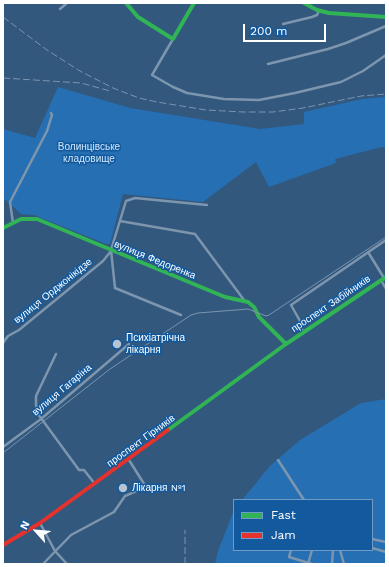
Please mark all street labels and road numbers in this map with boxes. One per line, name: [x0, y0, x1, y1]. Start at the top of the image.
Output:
street label: вулиця Федоренка: [112, 238, 198, 282]
street label: вулиця Орджонікідзе: [11, 256, 95, 326]
street label: проспект Забійників: [289, 273, 373, 335]
street label: вулиця Гагаріна: [30, 362, 94, 418]
street label: проспект Гірників: [105, 412, 177, 470]

